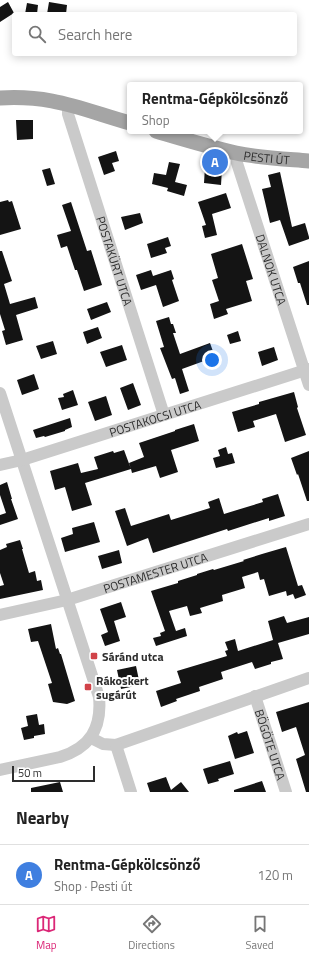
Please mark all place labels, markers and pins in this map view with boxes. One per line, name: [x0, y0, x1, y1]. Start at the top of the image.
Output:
pin: A: [202, 147, 228, 177]
place label: Sáránd utca: [102, 647, 164, 666]
marker: Sáránd utca: [89, 651, 99, 661]
place label: Rákoskert sugárút: [96, 671, 149, 704]
marker: Rákoskert sugárút: [83, 682, 93, 692]

